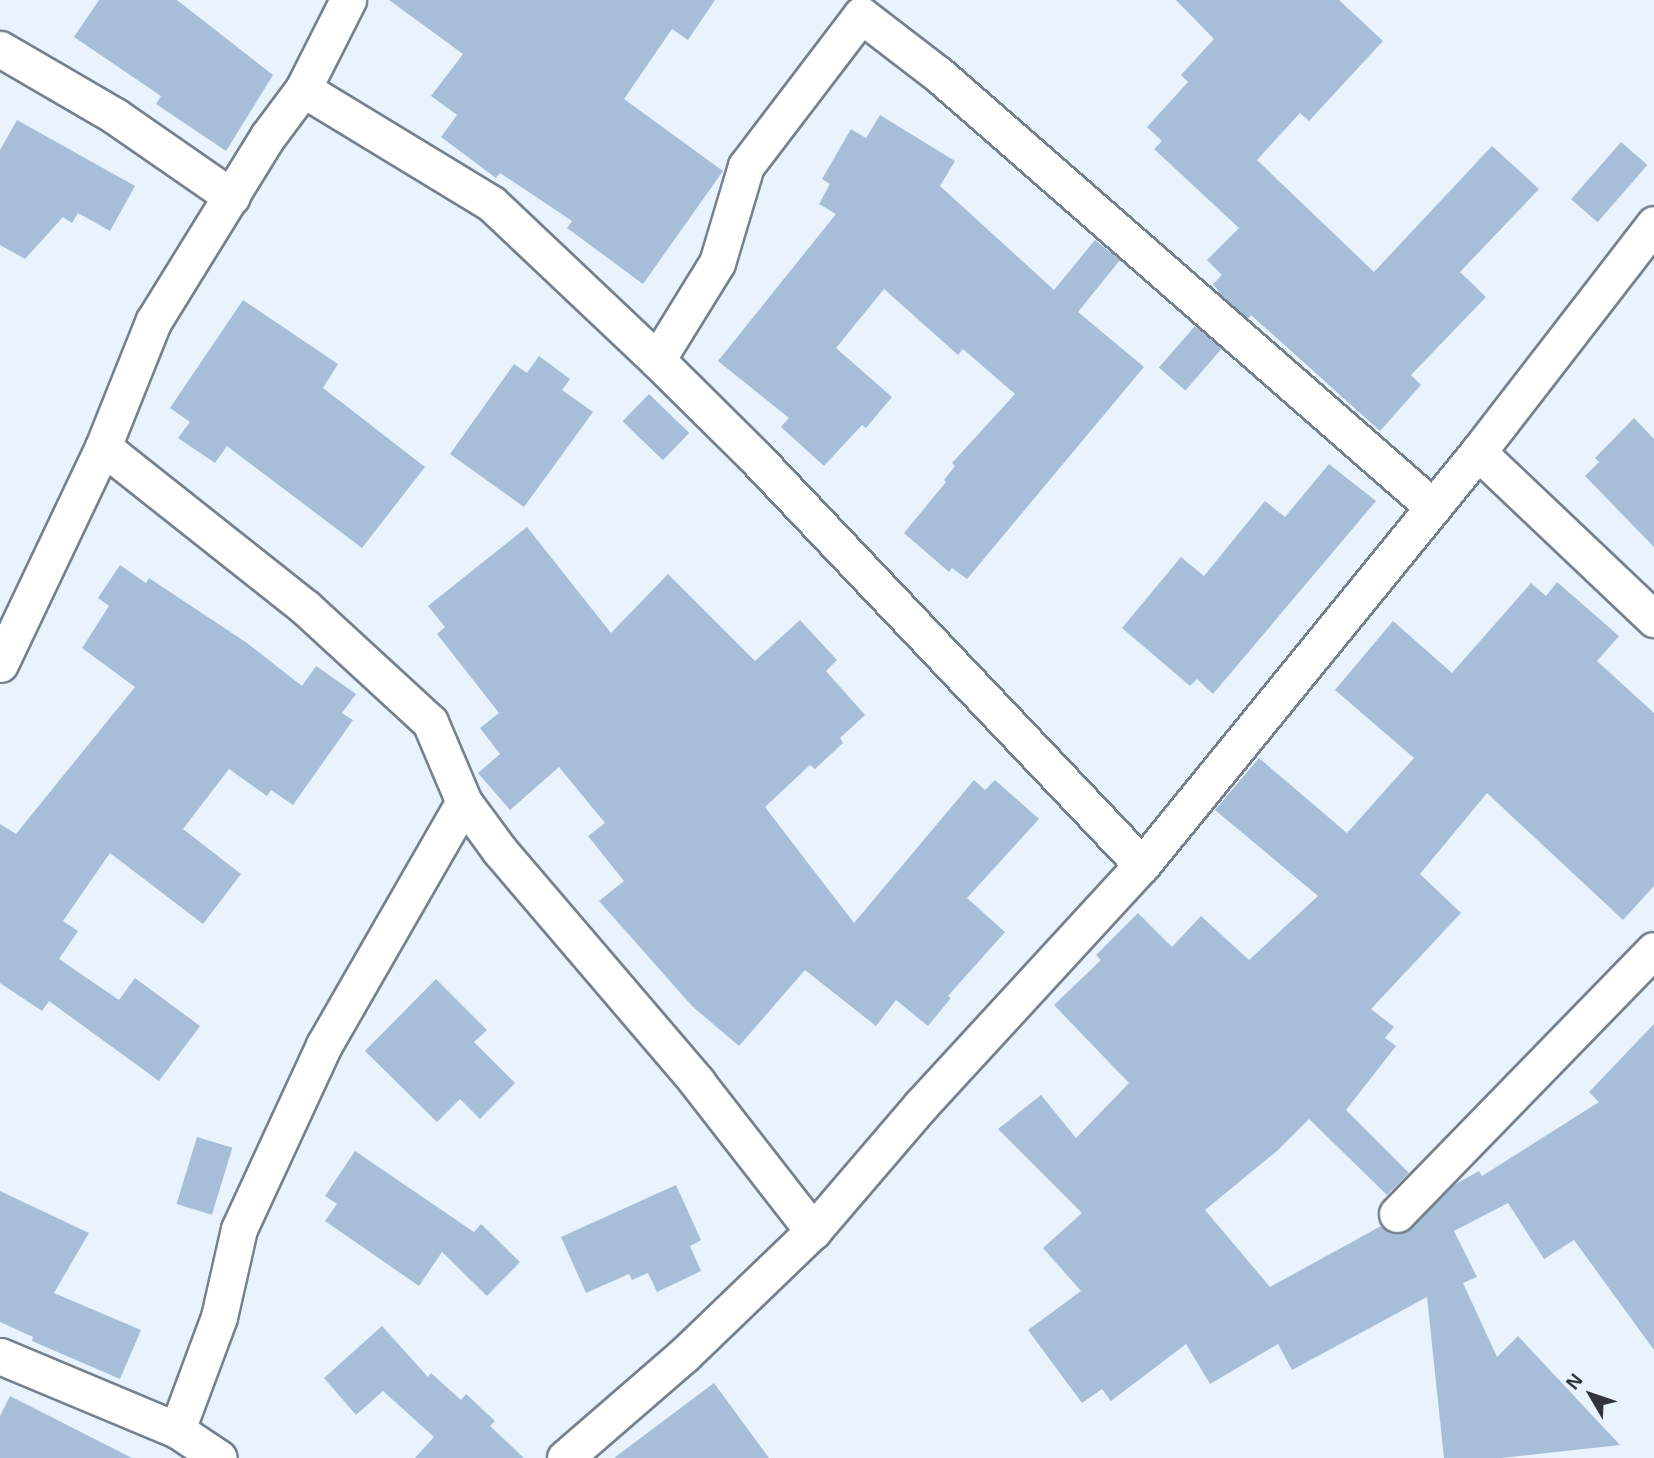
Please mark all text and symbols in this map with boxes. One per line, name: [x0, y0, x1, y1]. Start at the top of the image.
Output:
north arrow: [1556, 1360, 1626, 1430]
text: N: [1562, 1370, 1587, 1393]

